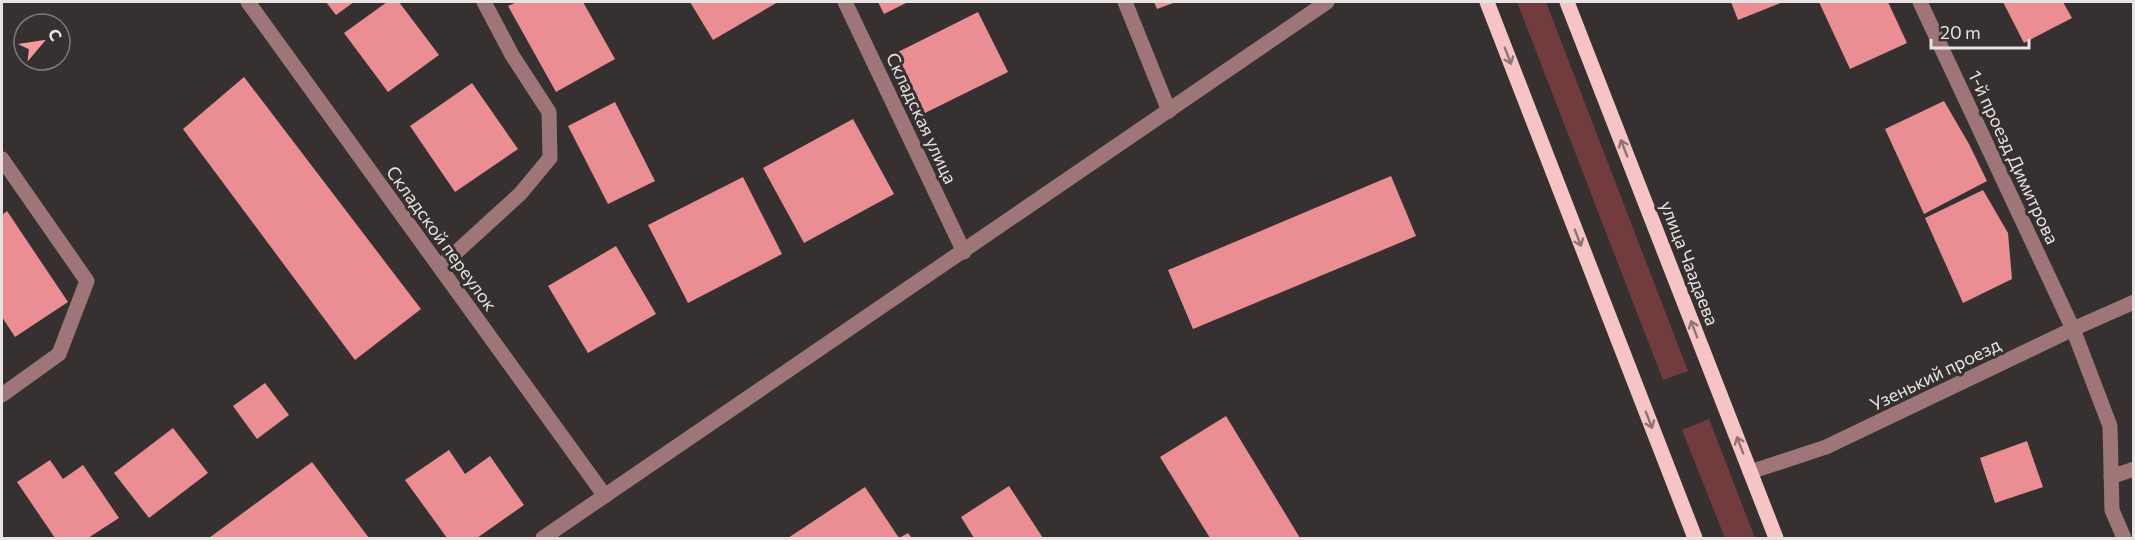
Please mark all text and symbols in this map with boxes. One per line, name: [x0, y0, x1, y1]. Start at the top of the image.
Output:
north arrow: [12, 12, 72, 72]
scale bar: [1931, 12, 2028, 50]
text: 20 m: [1940, 21, 1981, 43]
text: С: [45, 25, 67, 44]
one-way arrow: [1503, 46, 1514, 65]
street label: Складская улица: [882, 49, 962, 187]
street label: 1-й проезд Димитрова: [1964, 67, 2064, 247]
one-way arrow: [1618, 139, 1629, 157]
street label: Складской переулок: [382, 161, 502, 315]
street label: улица Чаадаева: [1656, 198, 1724, 328]
one-way arrow: [1574, 228, 1585, 247]
one-way arrow: [1688, 321, 1699, 339]
street label: Узенький проезд: [1866, 333, 2004, 415]
one-way arrow: [1644, 410, 1655, 428]
one-way arrow: [1733, 436, 1744, 455]

